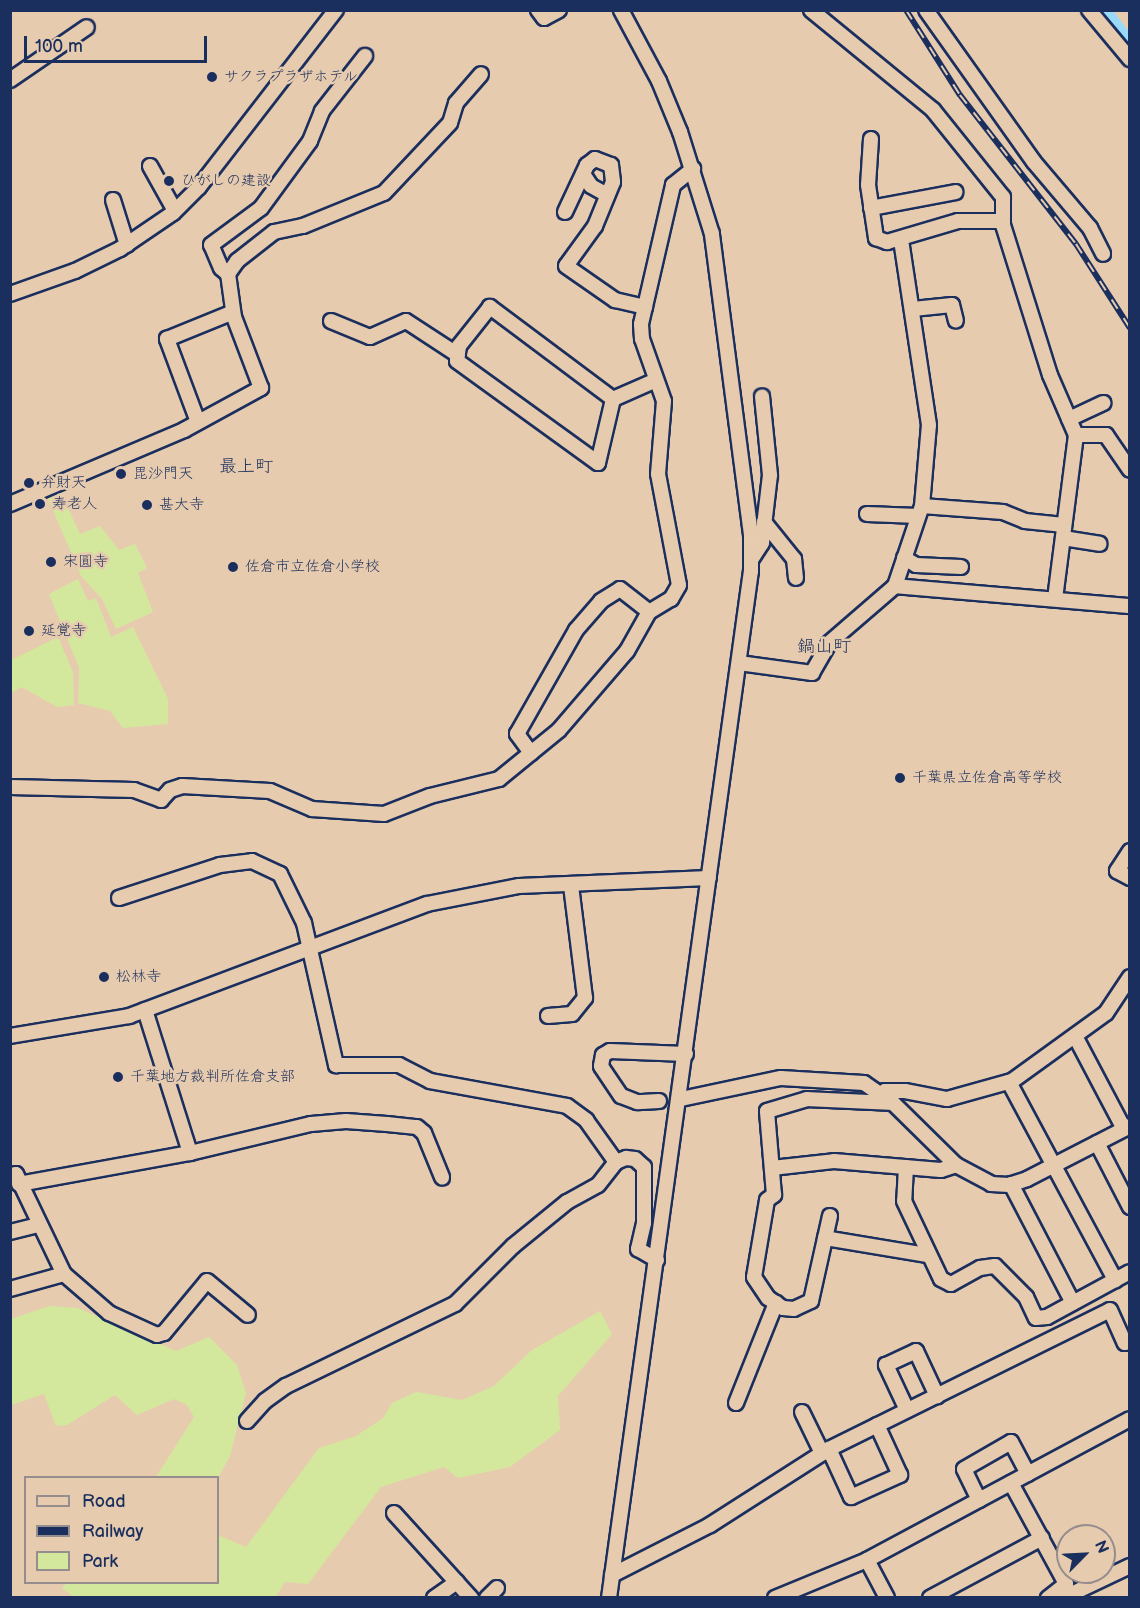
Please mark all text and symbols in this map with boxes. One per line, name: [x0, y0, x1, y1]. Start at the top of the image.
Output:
scale bar: [27, 24, 210, 62]
text: 100 m: [35, 36, 83, 57]
place label: サクラプラザホテル: [224, 68, 359, 86]
marker: サクラプラザホテル: [205, 70, 219, 84]
place label: ひがしの建設: [181, 172, 271, 190]
marker: ひがしの建設: [162, 174, 176, 188]
district label: 最上町: [219, 456, 273, 478]
place label: 毘沙門天: [133, 465, 193, 483]
marker: 毘沙門天: [114, 467, 128, 481]
place label: 弁財天: [41, 474, 86, 492]
marker: 弁財天: [22, 476, 36, 490]
place label: 寿老人: [52, 495, 97, 513]
place label: 甚大寺: [159, 496, 204, 514]
marker: 寿老人: [33, 497, 47, 511]
marker: 甚大寺: [140, 498, 154, 512]
place label: 宋圓寺: [63, 553, 108, 571]
marker: 宋圓寺: [44, 555, 58, 569]
place label: 佐倉市立佐倉小学校: [245, 558, 380, 576]
marker: 佐倉市立佐倉小学校: [226, 560, 240, 574]
place label: 延覚寺: [41, 622, 86, 640]
marker: 延覚寺: [22, 624, 36, 638]
district label: 鍋山町: [797, 636, 851, 658]
place label: 千葉県立佐倉高等学校: [912, 769, 1062, 787]
marker: 千葉県立佐倉高等学校: [893, 771, 907, 785]
place label: 松林寺: [116, 968, 161, 986]
marker: 松林寺: [97, 970, 111, 984]
place label: 千葉地方裁判所佐倉支部: [130, 1068, 295, 1086]
marker: 千葉地方裁判所佐倉支部: [111, 1070, 125, 1084]
legend: [24, 1476, 219, 1584]
text: Road: [82, 1491, 126, 1512]
text: Railway: [82, 1521, 144, 1542]
north arrow: [1056, 1524, 1116, 1584]
text: N: [1090, 1538, 1112, 1557]
text: Park: [82, 1551, 118, 1572]

